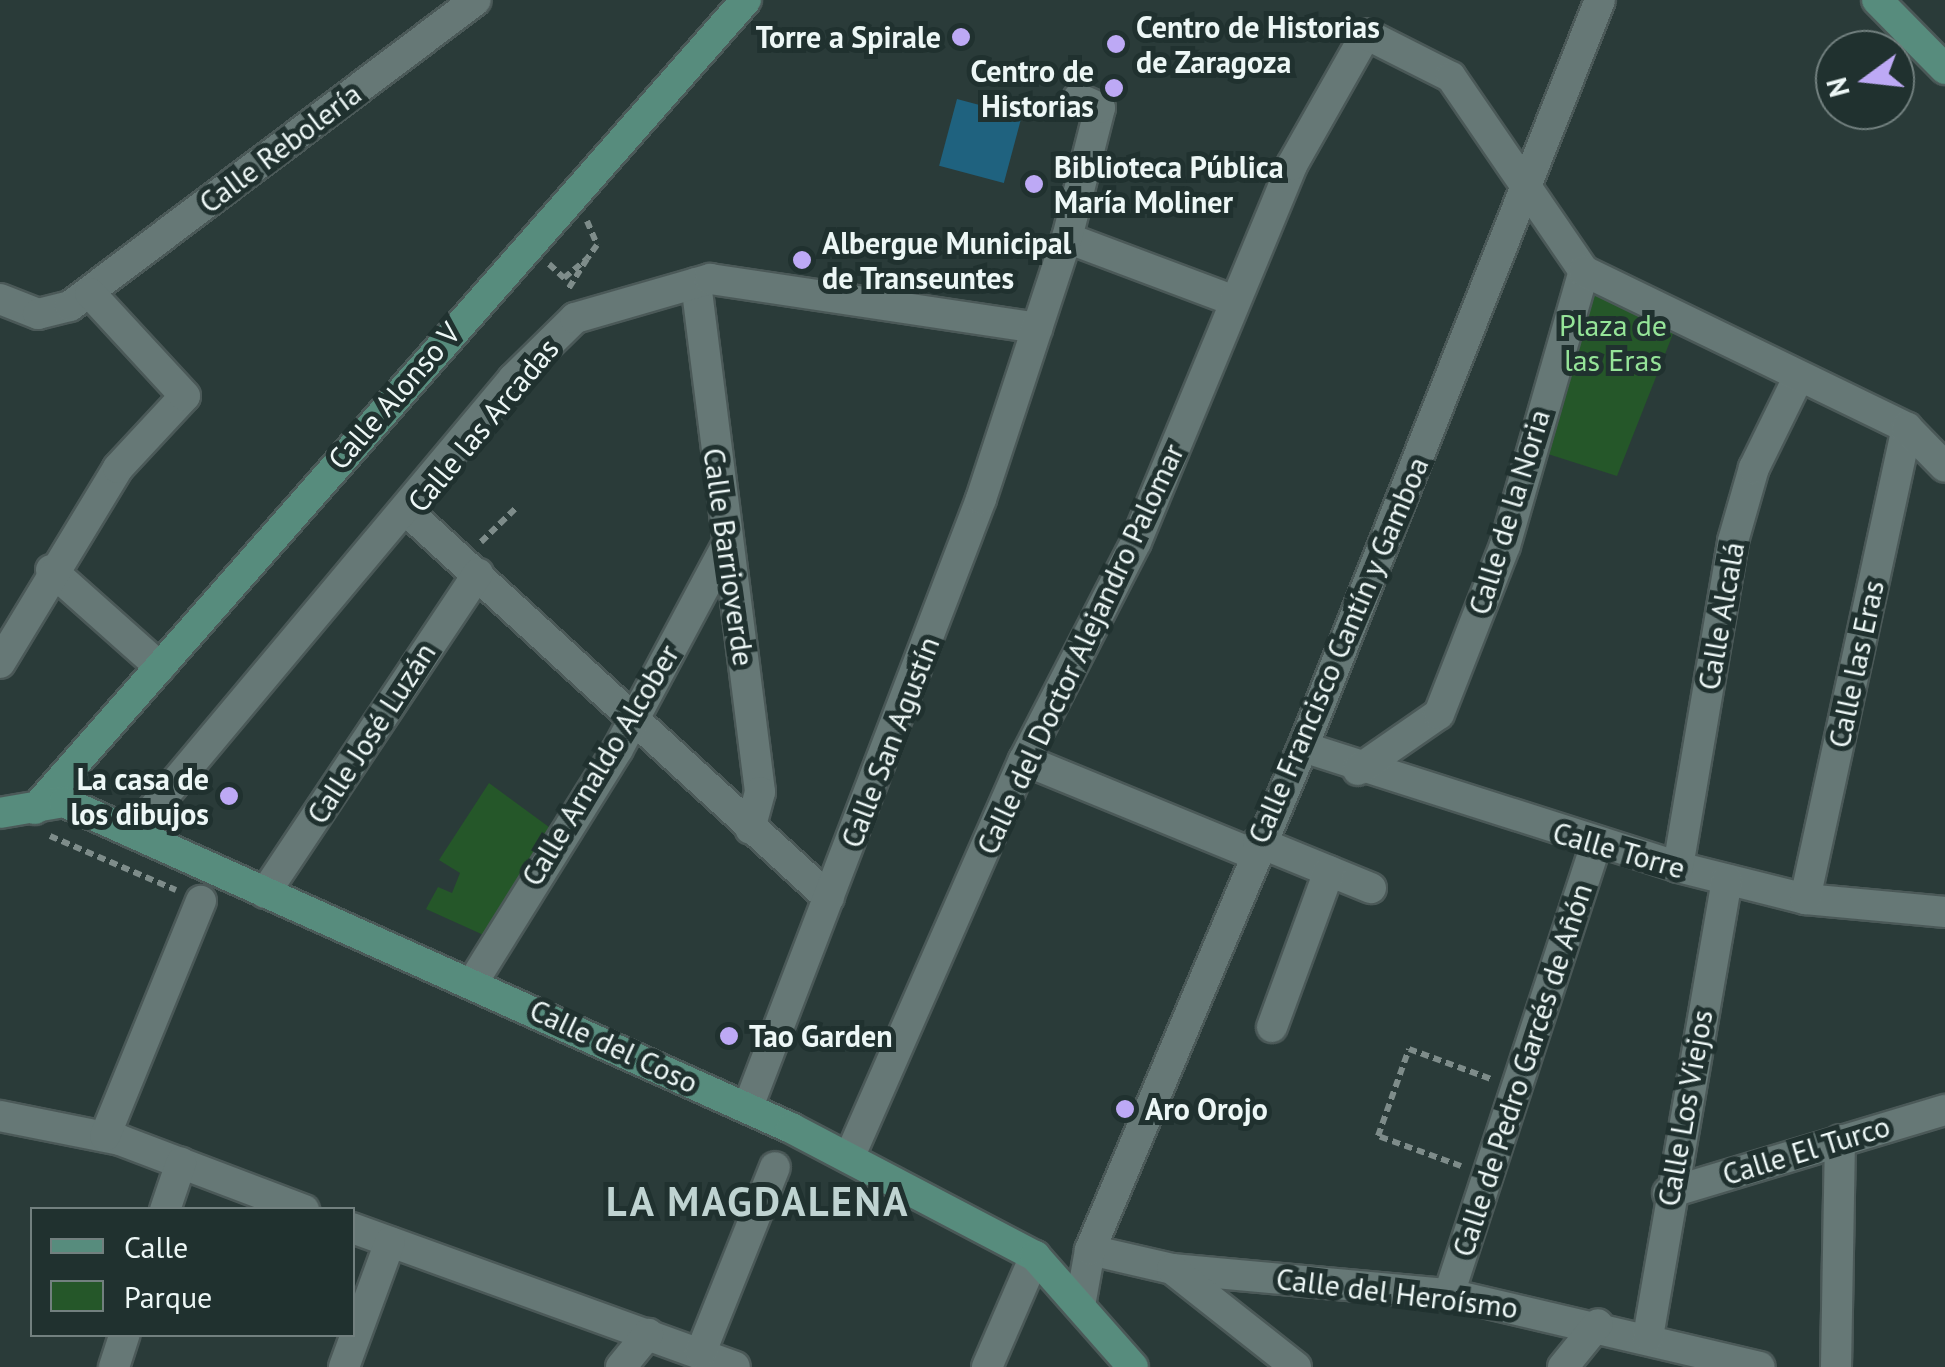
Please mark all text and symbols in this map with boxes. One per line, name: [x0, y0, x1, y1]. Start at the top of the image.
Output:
place label: Centro de Historias de Zaragoza: [1136, 9, 1380, 80]
place label: Torre a Spirale: [756, 19, 941, 55]
marker: Torre a Spirale: [950, 26, 972, 48]
north arrow: [1815, 30, 1915, 130]
marker: Centro de Historias de Zaragoza: [1105, 33, 1127, 55]
place label: Centro de Historias: [971, 53, 1094, 124]
text: N: [1817, 74, 1858, 101]
street label: Calle Rebolería: [192, 75, 368, 221]
marker: Centro de Historias: [1103, 77, 1125, 99]
place label: Biblioteca Pública María Moliner: [1054, 149, 1284, 220]
marker: Biblioteca Pública María Moliner: [1023, 173, 1045, 195]
place label: Albergue Municipal de Transeuntes: [822, 225, 1071, 296]
marker: Albergue Municipal de Transeuntes: [791, 249, 813, 271]
park label: Plaza de las Eras: [1559, 307, 1667, 378]
street label: Calle Alonso V: [320, 314, 468, 478]
street label: Calle las Arcadas: [400, 331, 566, 519]
street label: Calle de la Noria: [1461, 405, 1557, 619]
street label: Calle del Doctor Alejandro Palomar: [969, 438, 1191, 860]
street label: Calle Barrioverde: [696, 446, 762, 668]
street label: Calle Francisco Cantín y Gamboa: [1240, 451, 1436, 849]
street label: Calle Alcalá: [1690, 539, 1752, 693]
street label: Calle las Eras: [1821, 577, 1891, 751]
street label: Calle San Agustín: [833, 631, 947, 853]
street label: Calle José Luzán: [299, 636, 443, 830]
street label: Calle Arnaldo Alcober: [513, 637, 687, 893]
place label: La casa de los dibujos: [71, 761, 209, 832]
marker: La casa de los dibujos: [218, 785, 240, 807]
street label: Calle Torre: [1548, 814, 1690, 886]
street label: Calle de Pedro Garcés de Añón: [1444, 878, 1600, 1262]
street label: Calle del Coso: [524, 991, 704, 1101]
street label: Calle Los Viejos: [1650, 1007, 1720, 1209]
place label: Tao Garden: [749, 1018, 893, 1054]
marker: Tao Garden: [718, 1025, 740, 1047]
place label: Aro Orojo: [1145, 1091, 1268, 1127]
marker: Aro Orojo: [1114, 1098, 1136, 1120]
street label: Calle El Turco: [1718, 1107, 1894, 1193]
district label: LA MAGDALENA: [605, 1177, 911, 1225]
legend: [30, 1207, 355, 1337]
text: Calle: [124, 1227, 188, 1266]
street label: Calle del Heroísmo: [1274, 1260, 1520, 1326]
text: Parque: [124, 1277, 212, 1316]

